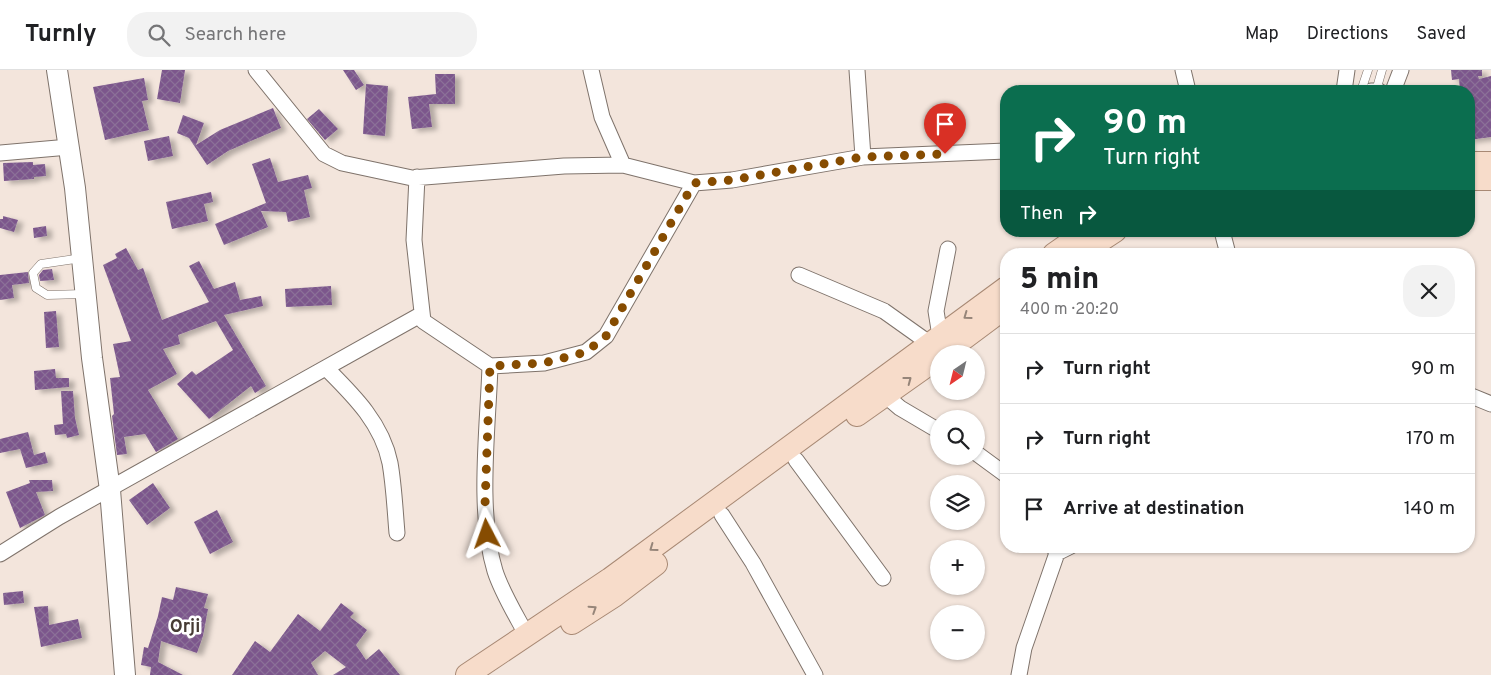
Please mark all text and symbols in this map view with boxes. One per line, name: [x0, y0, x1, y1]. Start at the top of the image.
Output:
search box: [127, 12, 477, 57]
text: Turnly: [25, 20, 97, 50]
icon: search: [145, 21, 173, 49]
text: Search here: [185, 23, 286, 47]
text: Map: [1245, 23, 1279, 46]
text: Directions: [1307, 23, 1389, 46]
text: Saved: [1417, 23, 1466, 46]
text: 90 m: [1103, 102, 1187, 146]
pin: [924, 103, 966, 154]
icon: right: [1020, 105, 1085, 170]
icon: arrive: [931, 110, 959, 138]
text: Turn right: [1103, 145, 1200, 172]
icon: right: [1073, 200, 1101, 228]
text: Then: [1020, 202, 1063, 226]
text: 5 min: [1020, 262, 1099, 299]
button: close: [1403, 265, 1455, 317]
text: 400 m · 20:20: [1020, 300, 1119, 320]
one-way arrow: [963, 310, 972, 319]
north arrow: [930, 345, 985, 400]
map controls: [930, 345, 985, 660]
icon: right: [1020, 355, 1048, 383]
text: Turn right: [1063, 357, 1151, 381]
text: 90 m: [1411, 357, 1455, 381]
one-way arrow: [902, 377, 911, 385]
button: search: [930, 410, 985, 465]
icon: right: [1020, 425, 1048, 453]
text: Turn right: [1063, 427, 1151, 451]
text: 170 m: [1406, 427, 1455, 451]
button: layers: [930, 475, 985, 530]
icon: arrive: [1020, 495, 1048, 523]
text: Arrive at destination: [1063, 497, 1244, 521]
text: 140 m: [1404, 497, 1455, 521]
position arrow: [460, 507, 512, 559]
button: +: [930, 540, 985, 595]
one-way arrow: [650, 542, 659, 550]
button: −: [930, 605, 985, 660]
one-way arrow: [588, 606, 597, 616]
district label: Orji: [170, 616, 200, 639]

